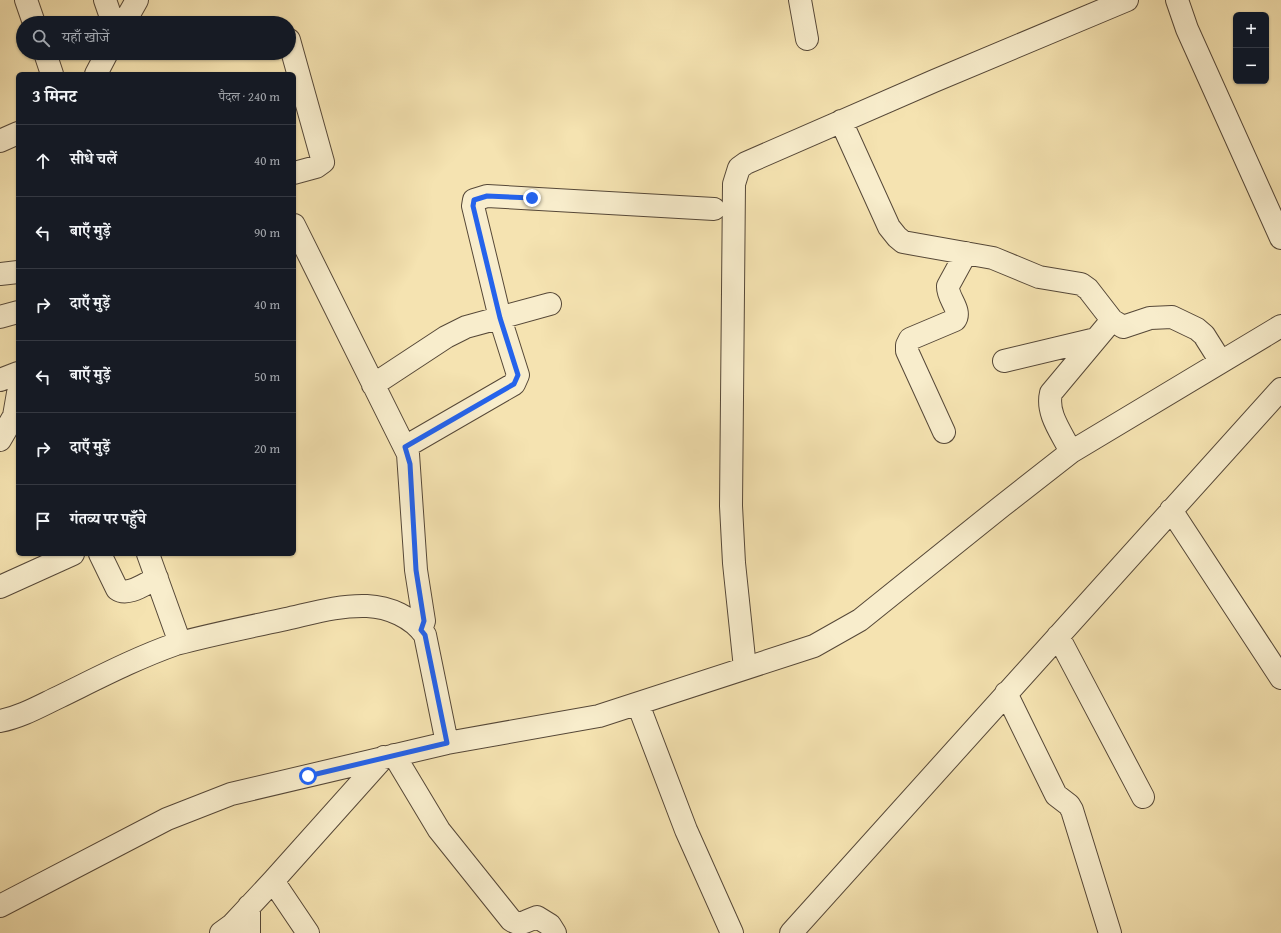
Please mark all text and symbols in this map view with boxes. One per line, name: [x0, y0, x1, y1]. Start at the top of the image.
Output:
map controls: [1233, 12, 1269, 84]
button: +: [1233, 12, 1269, 48]
search box: [16, 16, 296, 60]
text: यहाँ खोजें: [62, 26, 109, 47]
icon: search: [30, 27, 52, 49]
button: −: [1233, 48, 1269, 84]
text: 3 मिनट: [32, 83, 77, 108]
text: पैदल · 240 m: [219, 87, 280, 106]
text: सीधे चलें: [70, 148, 117, 169]
icon: ahead: [32, 150, 54, 172]
text: 40 m: [254, 151, 280, 170]
route end: [523, 189, 541, 207]
text: बाएँ मुड़ें: [70, 220, 111, 241]
icon: left: [32, 222, 54, 244]
text: 90 m: [254, 223, 280, 242]
text: दाएँ मुड़ें: [70, 292, 110, 313]
icon: right: [32, 294, 54, 316]
text: 40 m: [254, 295, 280, 314]
text: बाएँ मुड़ें: [70, 364, 111, 385]
icon: left: [32, 366, 54, 388]
text: 50 m: [254, 367, 280, 386]
text: दाएँ मुड़ें: [70, 436, 110, 457]
icon: right: [32, 438, 54, 460]
text: 20 m: [254, 439, 280, 458]
text: गंतव्य पर पहुँचे: [70, 508, 146, 529]
icon: arrive: [32, 510, 54, 532]
route start: [299, 767, 317, 785]

